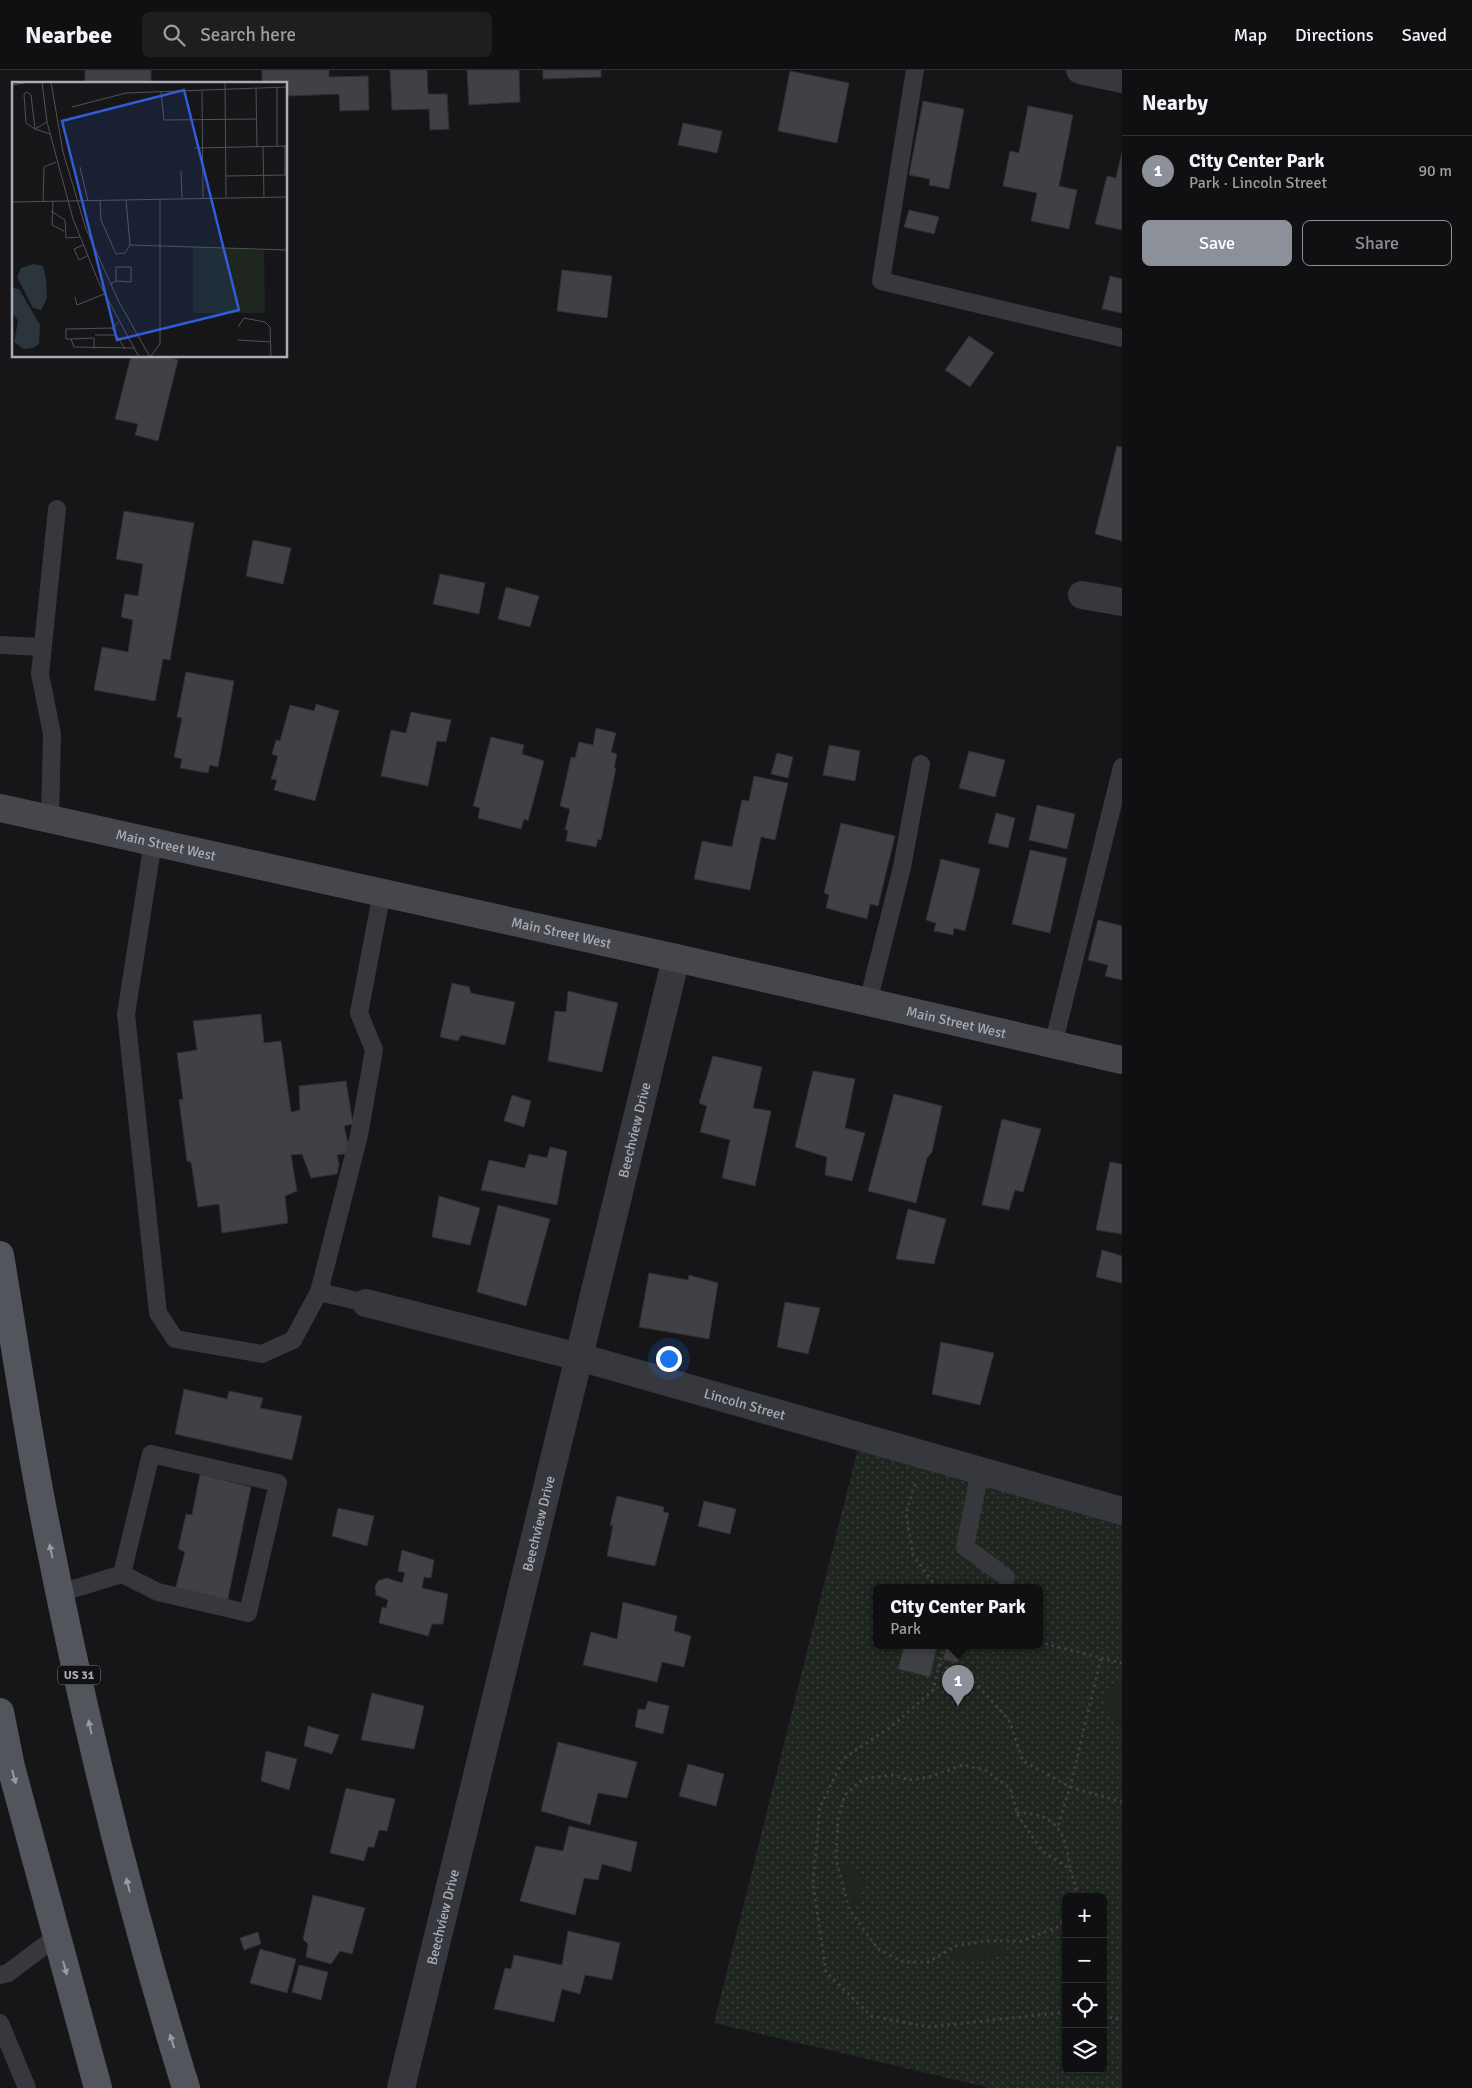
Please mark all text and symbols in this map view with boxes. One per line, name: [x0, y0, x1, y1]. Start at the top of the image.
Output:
search box: [142, 12, 492, 57]
text: Nearbee: [25, 20, 112, 50]
icon: search: [160, 21, 188, 49]
text: Search here: [200, 23, 296, 47]
text: Map: [1234, 24, 1267, 46]
text: Directions: [1295, 24, 1374, 46]
text: Saved: [1402, 24, 1447, 46]
inset map: [12, 82, 288, 358]
text: Nearby: [1142, 90, 1208, 116]
text: City Center Park: [1189, 149, 1325, 173]
text: 1: [1154, 161, 1162, 181]
text: 90 m: [1418, 161, 1452, 181]
text: Park · Lincoln Street: [1189, 173, 1327, 193]
button: Save: [1142, 220, 1292, 266]
button: Share: [1302, 220, 1452, 266]
street label: Main Street West: [114, 826, 218, 865]
street label: Main Street West: [510, 914, 613, 952]
street label: Main Street West: [905, 1003, 1008, 1042]
street label: Beechview Drive: [615, 1080, 654, 1180]
your location: [656, 1346, 682, 1372]
street label: Lincoln Street: [702, 1385, 787, 1424]
street label: Beechview Drive: [519, 1474, 559, 1573]
one-way arrow: [47, 1543, 55, 1559]
popup: [873, 1584, 1043, 1649]
text: City Center Park: [890, 1595, 1026, 1619]
text: Park: [890, 1619, 921, 1639]
pin: 1: [942, 1665, 974, 1706]
road number: US 31: [58, 1666, 100, 1684]
one-way arrow: [86, 1720, 94, 1735]
one-way arrow: [10, 1770, 18, 1785]
street label: Beechview Drive: [423, 1868, 463, 1967]
one-way arrow: [124, 1877, 132, 1892]
map controls: [1062, 1893, 1107, 2073]
button: +: [1062, 1893, 1107, 1938]
button: −: [1062, 1938, 1107, 1983]
one-way arrow: [61, 1961, 69, 1976]
button: locate: [1062, 1983, 1107, 2028]
button: layers: [1062, 2028, 1107, 2073]
one-way arrow: [167, 2034, 175, 2049]

